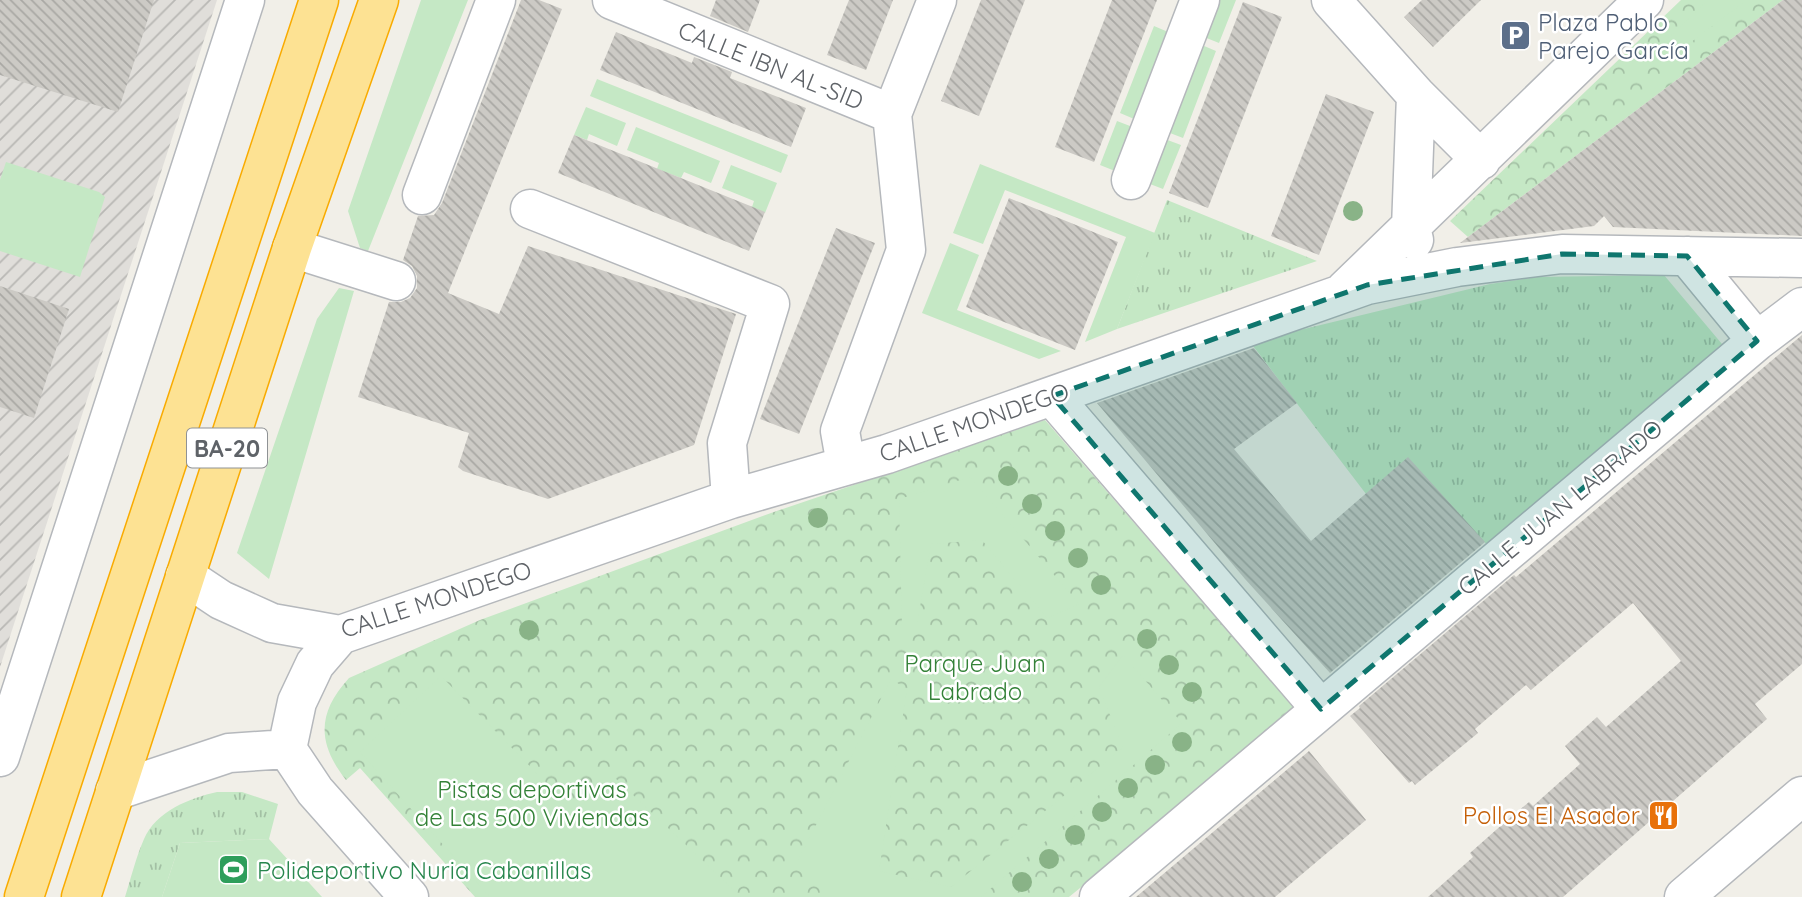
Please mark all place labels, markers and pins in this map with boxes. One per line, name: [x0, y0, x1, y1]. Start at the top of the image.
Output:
place label: Plaza Pablo Parejo García: [1538, 7, 1689, 65]
parking icon: Plaza Pablo Parejo García: [1498, 19, 1532, 53]
restaurant icon: Pollos El Asador: [1646, 798, 1680, 832]
place label: Pollos El Asador: [1463, 800, 1640, 830]
sports icon: Polideportivo Nuria Cabanillas: [217, 853, 251, 887]
place label: Polideportivo Nuria Cabanillas: [257, 855, 591, 885]

